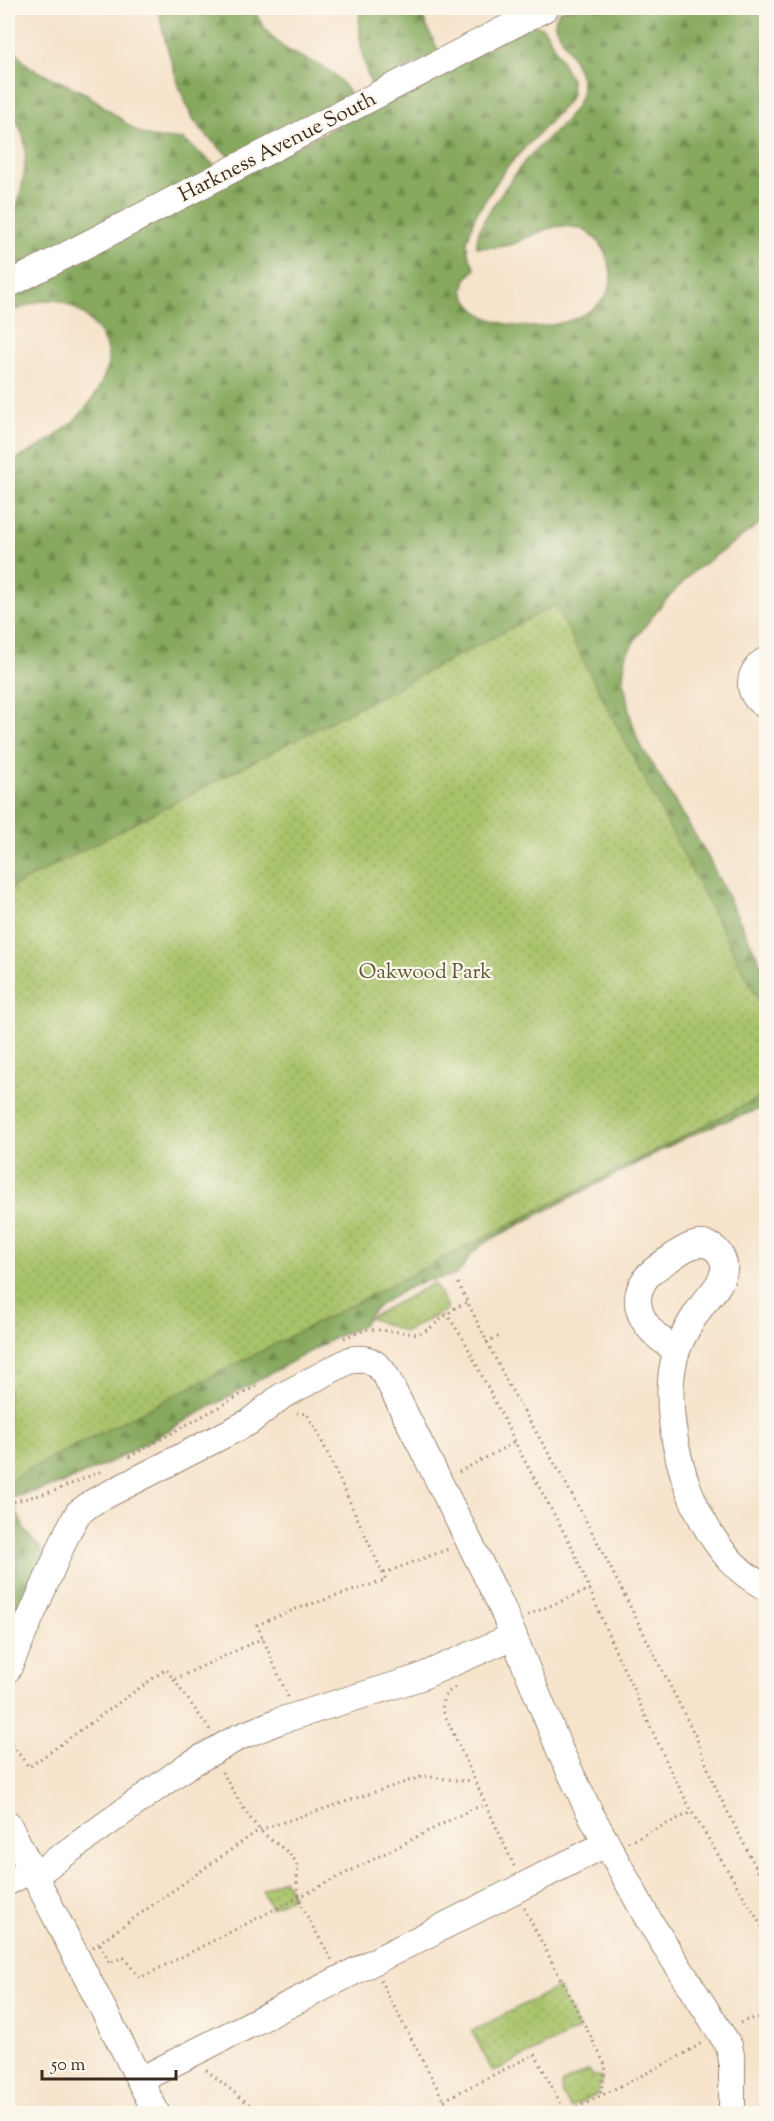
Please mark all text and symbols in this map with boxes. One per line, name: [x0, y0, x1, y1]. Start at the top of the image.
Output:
street label: Harkness Avenue South: [174, 85, 382, 211]
park label: Oakwood Park: [358, 958, 492, 988]
scale bar: [42, 2043, 176, 2081]
text: 50 m: [50, 2053, 86, 2079]

